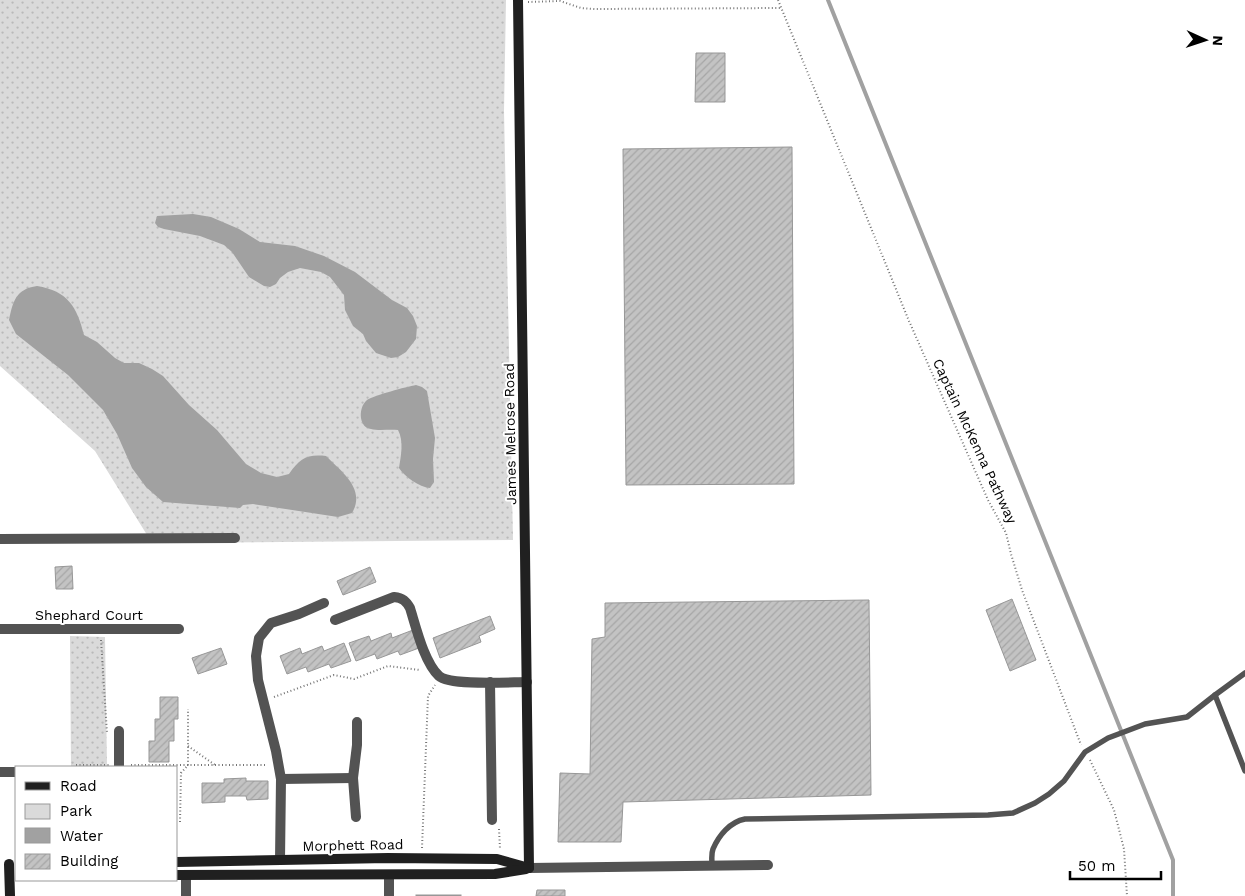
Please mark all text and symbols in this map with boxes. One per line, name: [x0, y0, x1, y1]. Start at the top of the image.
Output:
north arrow: [1180, 15, 1230, 65]
text: N: [1210, 35, 1226, 46]
street label: Captain McKenna Pathway: [930, 356, 1021, 527]
street label: James Melrose Road: [501, 363, 519, 505]
street label: Shephard Court: [35, 607, 143, 623]
legend: [15, 766, 178, 881]
text: Road: [60, 777, 97, 795]
text: Park: [60, 802, 93, 820]
text: Water: [60, 827, 103, 845]
street label: Morphett Road: [302, 836, 404, 854]
scale bar: [1070, 848, 1161, 880]
text: Building: [60, 852, 118, 870]
text: 50 m: [1078, 857, 1115, 875]

